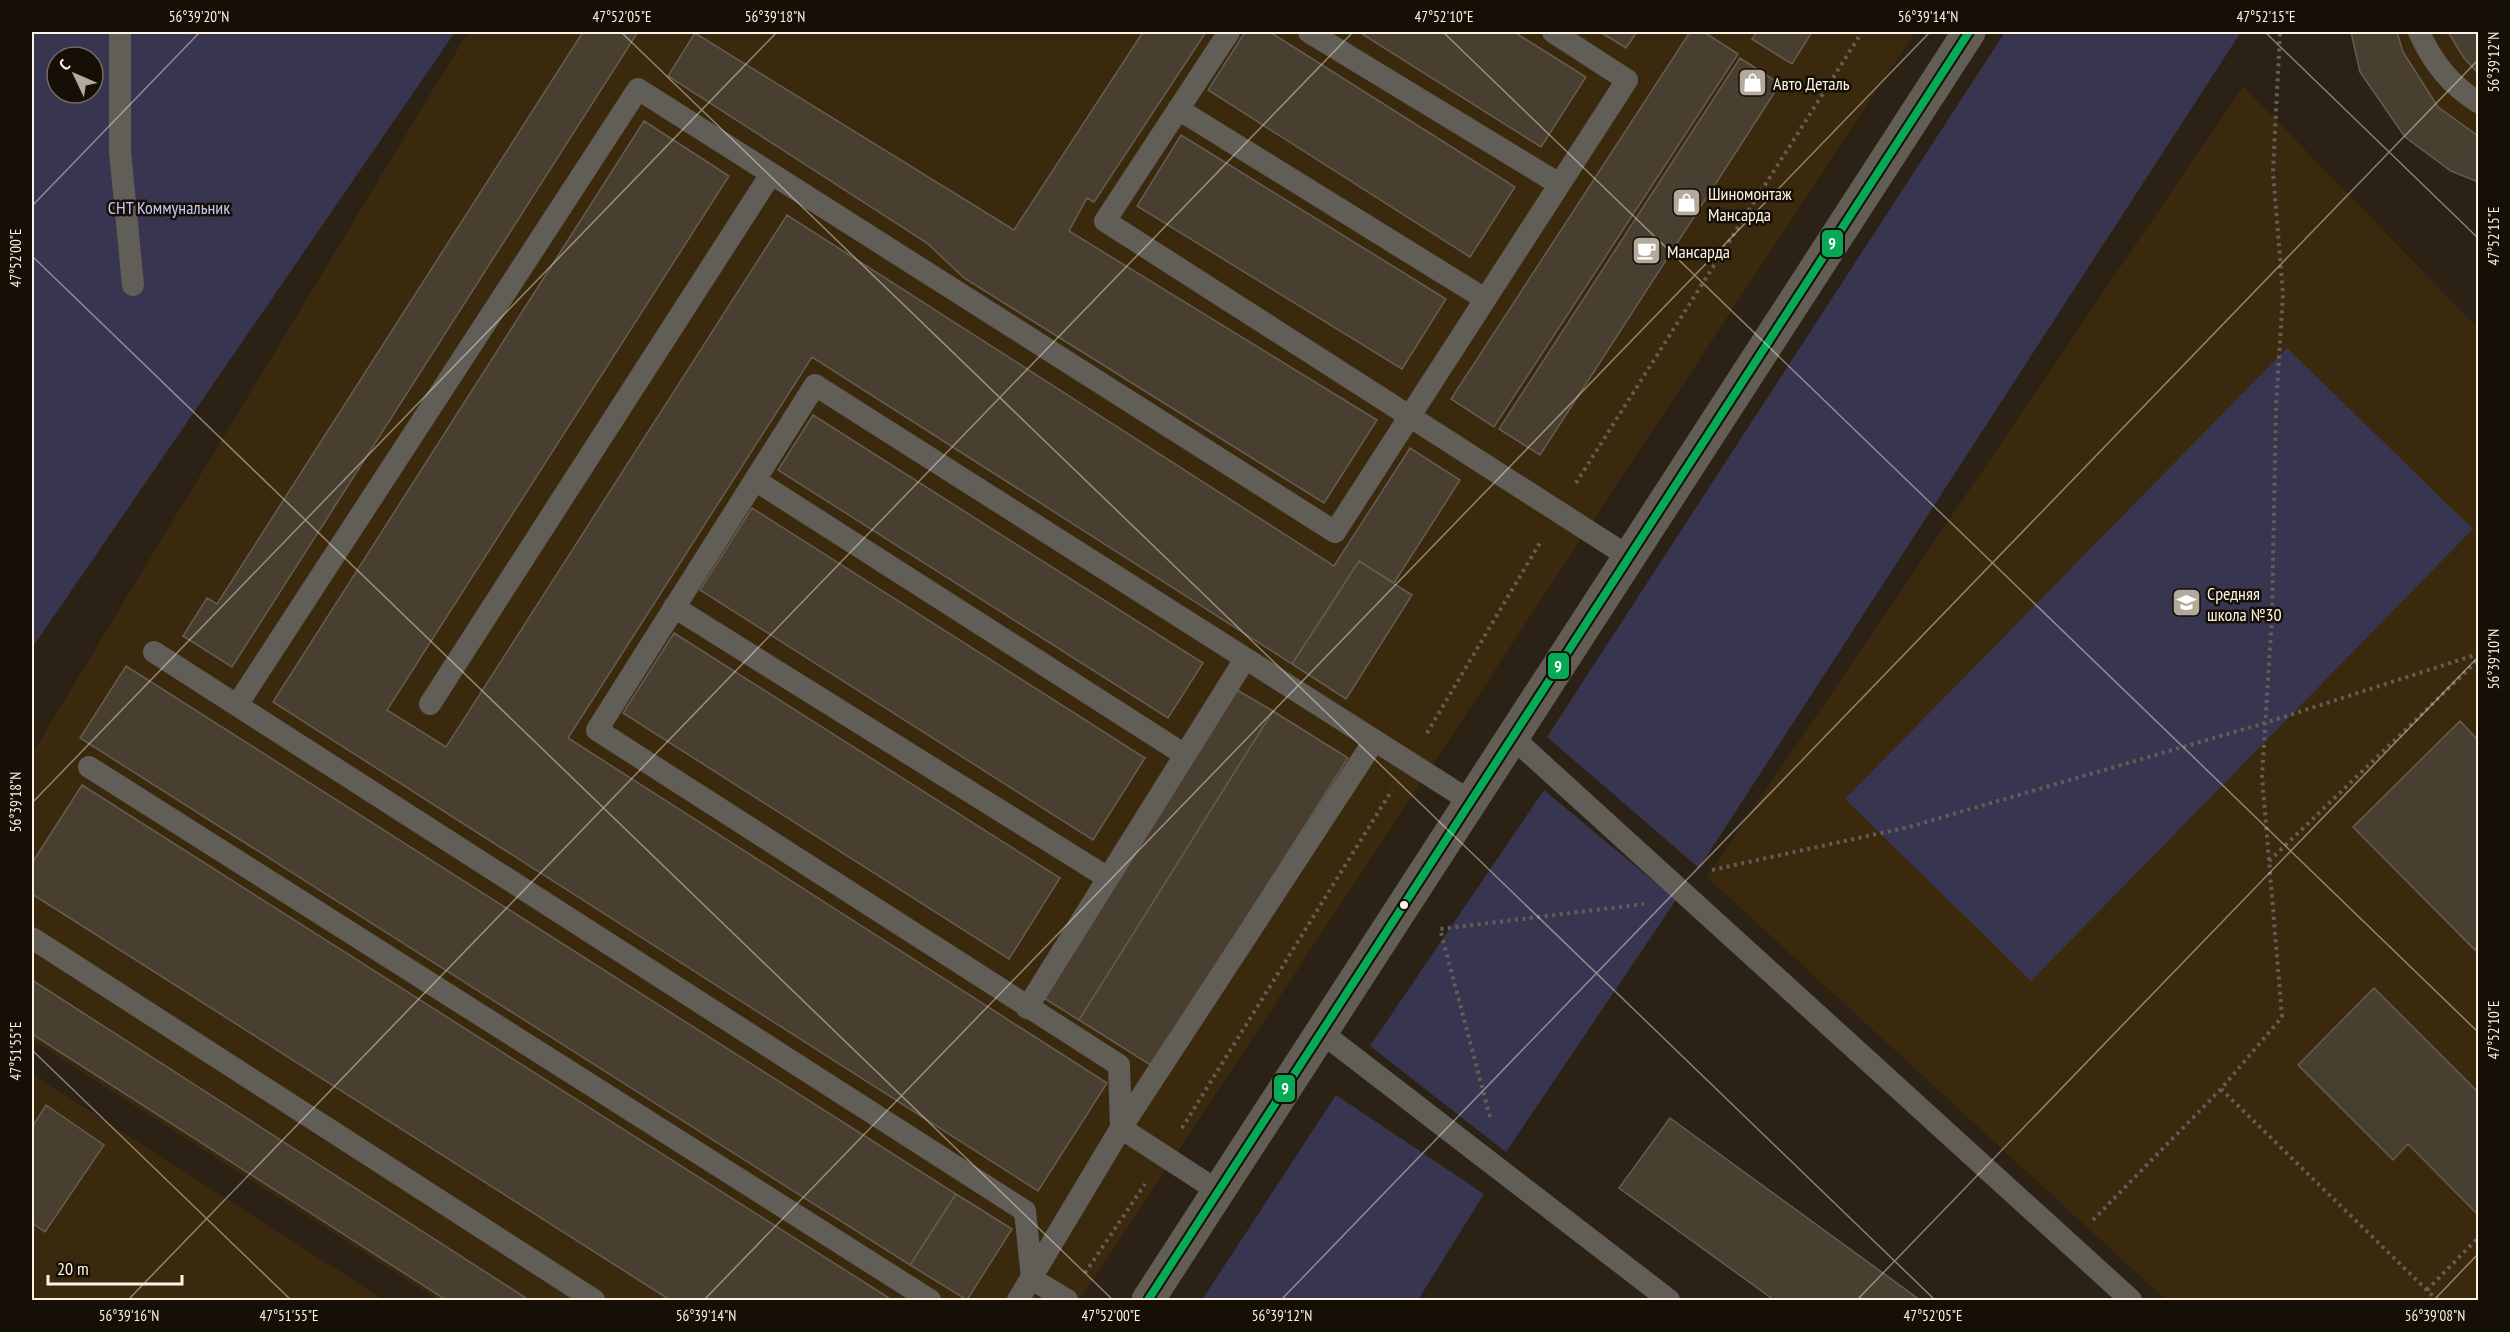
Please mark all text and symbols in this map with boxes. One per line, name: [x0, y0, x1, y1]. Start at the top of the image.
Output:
text: 56°39'20"N: [169, 7, 229, 26]
text: 47°52'05"E: [592, 7, 652, 26]
text: 56°39'18"N: [745, 7, 805, 26]
text: 47°52'10"E: [1414, 7, 1474, 26]
text: 56°39'14"N: [1898, 7, 1958, 26]
text: 47°52'15"E: [2236, 7, 2296, 26]
text: 56°39'12"N: [2484, 32, 2503, 92]
north arrow: [45, 45, 105, 105]
text: С: [54, 55, 74, 74]
shop icon: Авто Деталь: [1736, 67, 1768, 99]
place label: Авто Деталь: [1773, 72, 1850, 95]
place label: Шиномонтаж Мансарда: [1708, 182, 1792, 226]
shop icon: Шиномонтаж Мансарда: [1671, 187, 1703, 219]
park label: СНТ Коммунальник: [108, 196, 230, 219]
text: 47°52'15"E: [2484, 206, 2503, 266]
text: 47°52'00"E: [6, 228, 25, 288]
line badge: 9: [1821, 229, 1844, 258]
text: 9: [1828, 233, 1836, 253]
cafe icon: Мансарда: [1630, 235, 1662, 267]
place label: Мансарда: [1667, 240, 1730, 263]
place label: Средняя школа №30: [2207, 582, 2282, 626]
school or university icon: Средняя школа №30: [2170, 587, 2202, 619]
text: 56°39'10"N: [2484, 629, 2503, 689]
line badge: 9: [1547, 652, 1570, 680]
text: 9: [1554, 656, 1562, 676]
text: 56°39'18"N: [6, 772, 25, 832]
unlabelled marker: [1398, 899, 1410, 911]
text: 47°52'10"E: [2484, 1000, 2503, 1060]
text: 47°51'55"E: [6, 1021, 25, 1081]
line badge: 9: [1273, 1074, 1296, 1103]
text: 9: [1281, 1078, 1289, 1098]
scale bar: [48, 1248, 182, 1286]
text: 20 m: [57, 1257, 89, 1280]
text: 56°39'16"N: [99, 1306, 159, 1325]
text: 47°51'55"E: [259, 1306, 319, 1325]
text: 56°39'14"N: [676, 1306, 736, 1325]
text: 47°52'00"E: [1081, 1306, 1141, 1325]
text: 56°39'12"N: [1252, 1306, 1312, 1325]
text: 47°52'05"E: [1903, 1306, 1963, 1325]
text: 56°39'08"N: [2405, 1306, 2465, 1325]

